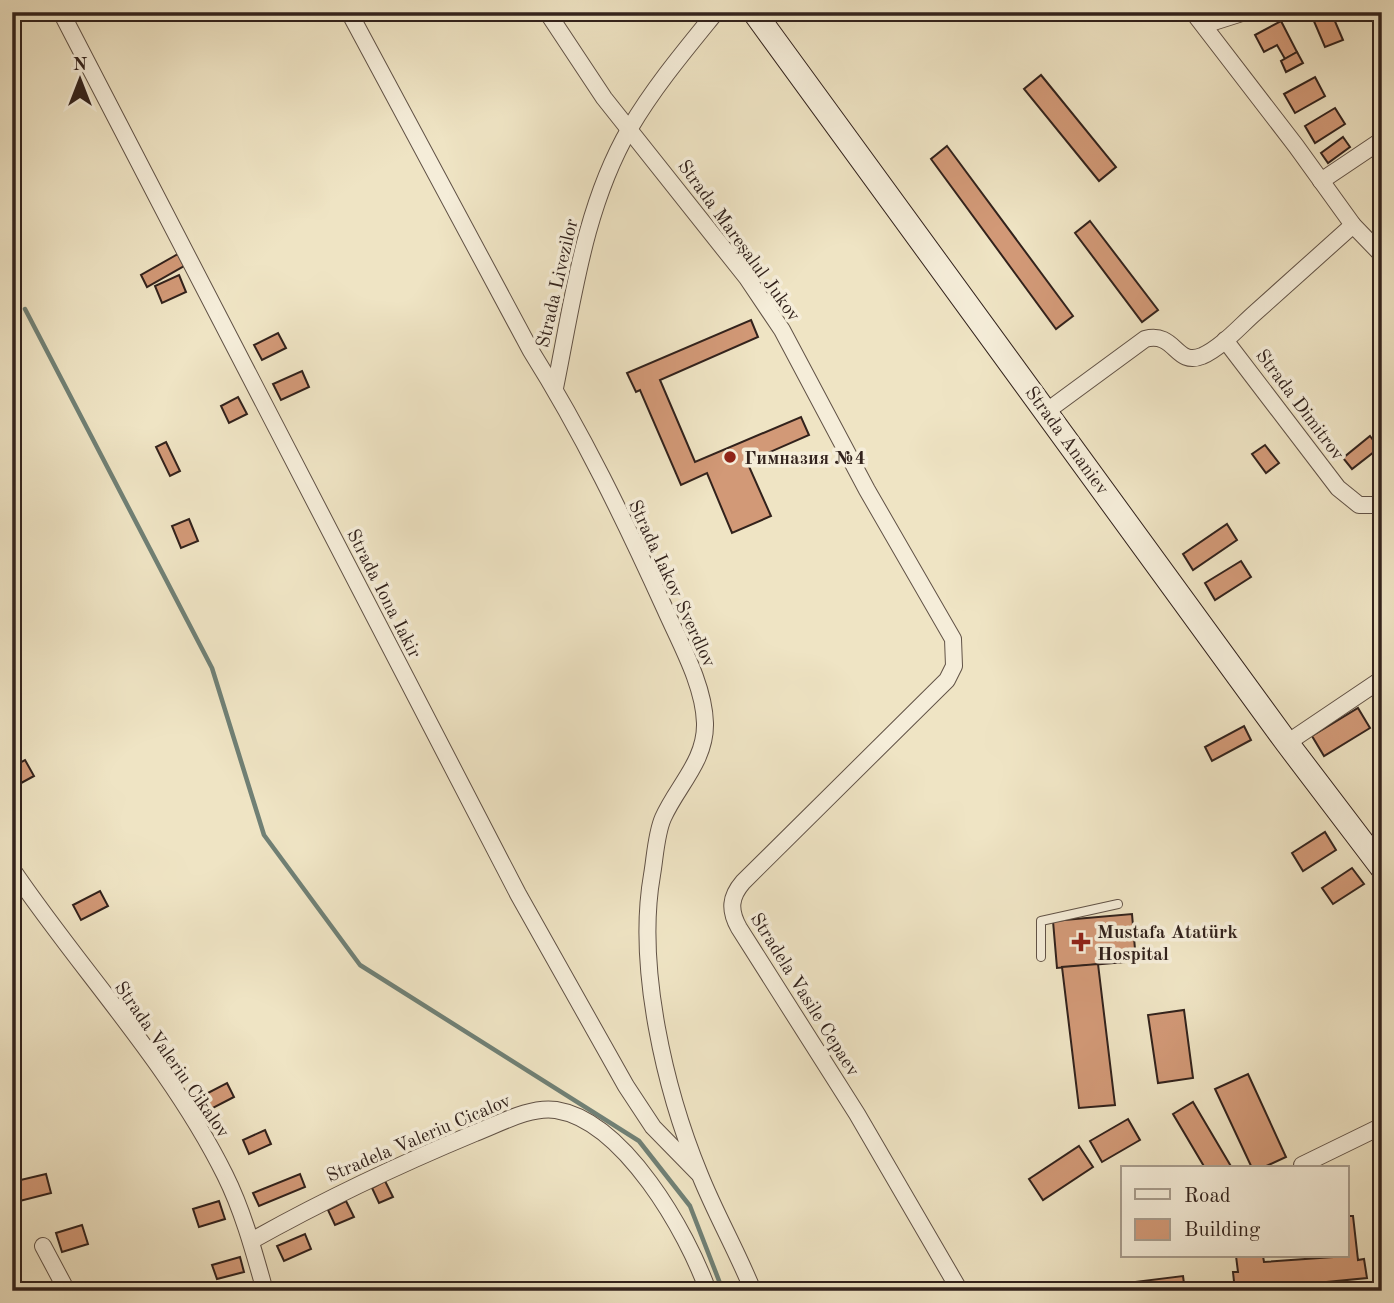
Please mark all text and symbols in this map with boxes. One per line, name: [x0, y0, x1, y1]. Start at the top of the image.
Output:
north arrow: [46, 46, 116, 116]
text: N: [73, 56, 88, 75]
street label: Strada Mareșalul Jukov: [673, 157, 803, 326]
street label: Strada Livezilor: [534, 217, 583, 350]
street label: Strada Dimitrov: [1251, 346, 1347, 465]
street label: Strada Ananiev: [1020, 384, 1111, 499]
marker: Гимназия №4: [722, 449, 738, 465]
place label: Гимназия №4: [744, 450, 866, 469]
street label: Strada Iakov Sverdlov: [624, 497, 718, 671]
street label: Strada Iona Iakir: [342, 527, 424, 662]
street label: Stradela Vasile Cepaev: [746, 910, 862, 1080]
place label: Mustafa Atatürk Hospital: [1097, 924, 1238, 965]
marker: Mustafa Atatürk Hospital: [1071, 932, 1091, 952]
street label: Strada Valeriu Cikalov: [110, 979, 232, 1142]
street label: Stradela Valeriu Cicalov: [324, 1092, 514, 1187]
legend: [1121, 1166, 1348, 1258]
text: Road: [1184, 1186, 1231, 1207]
text: Building: [1184, 1220, 1261, 1241]

